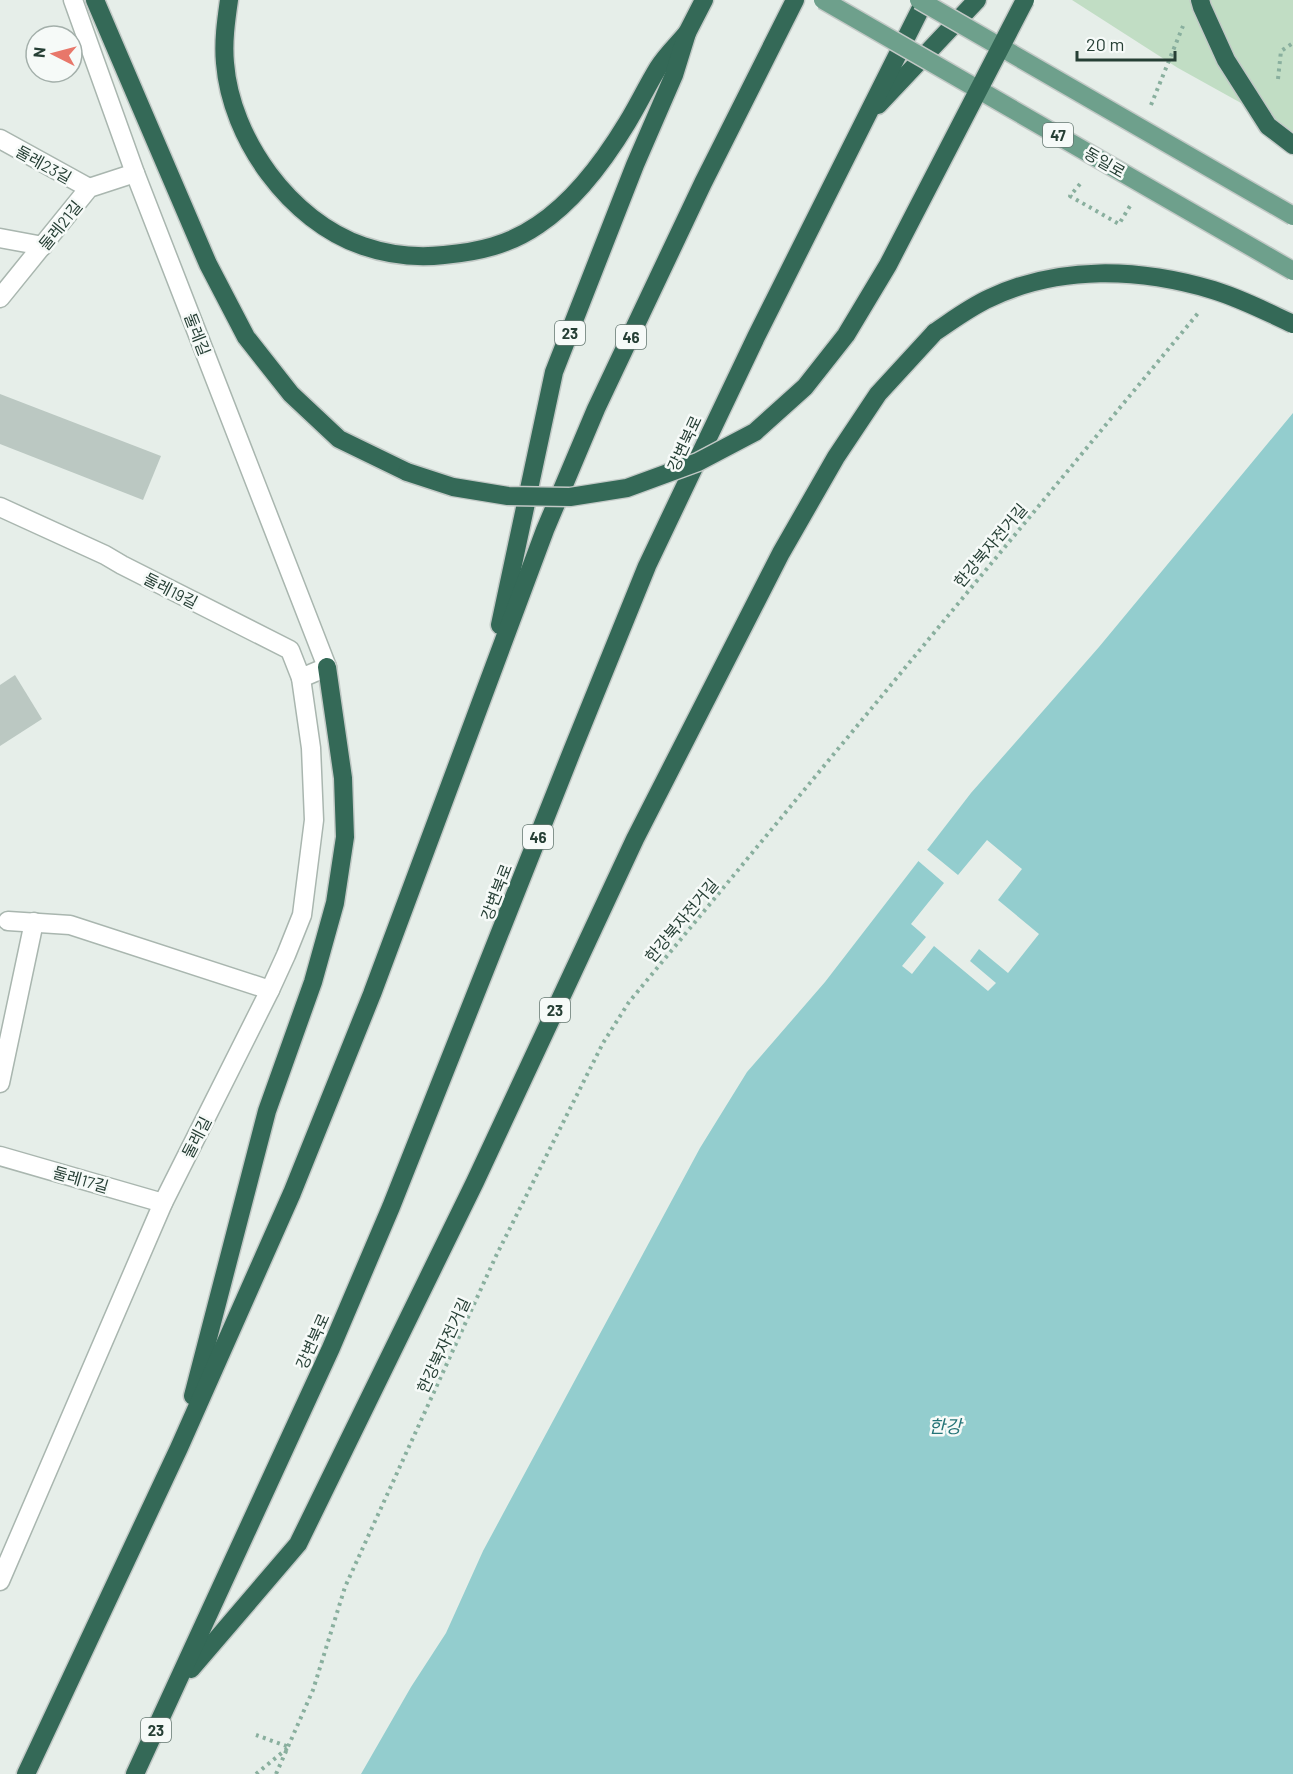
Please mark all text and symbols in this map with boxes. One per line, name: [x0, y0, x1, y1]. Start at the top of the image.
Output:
north arrow: [24, 24, 84, 84]
scale bar: [1077, 24, 1174, 62]
text: 20 m: [1086, 33, 1124, 55]
text: N: [29, 46, 49, 59]
road number: 47: [1043, 123, 1073, 147]
street label: 둘레23길: [13, 141, 75, 187]
street label: 동일로: [1081, 143, 1129, 181]
street label: 둘레21길: [34, 196, 86, 254]
street label: 둘레길: [181, 310, 215, 358]
road number: 23: [555, 321, 585, 345]
road number: 46: [616, 325, 646, 349]
street label: 강변북로: [663, 412, 705, 474]
street label: 한강북자전거길: [950, 499, 1030, 591]
street label: 둘레19길: [141, 568, 201, 612]
road number: 46: [523, 825, 553, 849]
street label: 강변북로: [477, 861, 516, 923]
street label: 한강북자전거길: [641, 874, 721, 966]
road number: 23: [540, 998, 570, 1022]
street label: 둘레길: [178, 1113, 214, 1161]
street label: 둘레17길: [51, 1162, 111, 1196]
street label: 한강북자전거길: [413, 1294, 473, 1396]
street label: 강변북로: [291, 1310, 333, 1372]
water label: 한강: [928, 1415, 964, 1437]
road number: 23: [141, 1718, 171, 1742]

